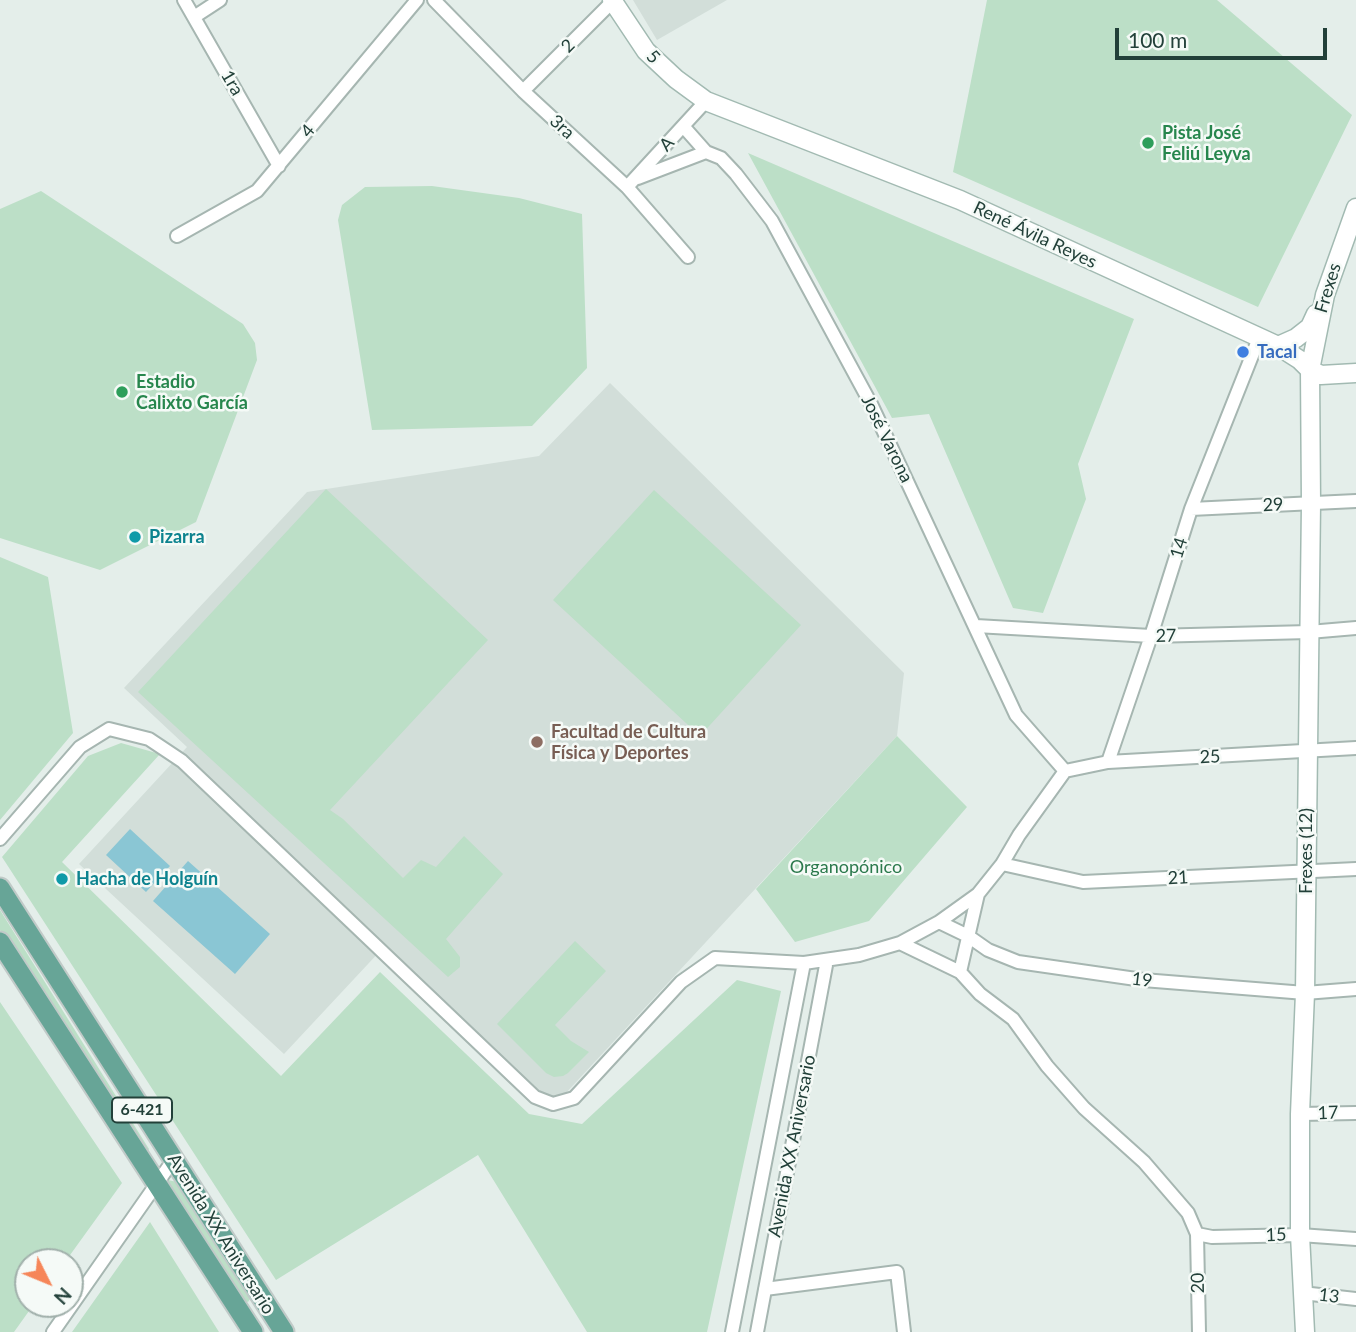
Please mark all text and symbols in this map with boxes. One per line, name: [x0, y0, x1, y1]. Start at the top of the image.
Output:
scale bar: [1118, 14, 1330, 58]
text: 100 m: [1128, 27, 1187, 52]
street label: 2: [557, 35, 579, 57]
street label: 5: [642, 46, 664, 68]
street label: 1ra: [216, 66, 248, 100]
street label: 3ra: [545, 110, 579, 144]
street label: 4: [296, 120, 320, 142]
place label: Pista José Feliú Leyva: [1162, 122, 1251, 164]
street label: A: [655, 132, 679, 156]
marker: Pista José Feliú Leyva: [1140, 135, 1156, 151]
street label: René Ávila Reyes: [970, 197, 1100, 273]
street label: Frexes: [1310, 261, 1346, 315]
place label: Tacal: [1257, 341, 1297, 363]
marker: Tacal: [1235, 344, 1251, 360]
place label: Estadio Calixto García: [136, 371, 248, 414]
marker: Estadio Calixto García: [114, 384, 130, 400]
street label: José Varona: [857, 392, 917, 486]
street label: 29: [1262, 494, 1284, 516]
place label: Pizarra: [149, 526, 205, 548]
marker: Pizarra: [127, 529, 143, 545]
street label: 14: [1166, 535, 1192, 561]
street label: 27: [1155, 625, 1177, 647]
place label: Facultad de Cultura Física y Deportes: [551, 721, 706, 764]
marker: Facultad de Cultura Física y Deportes: [529, 734, 545, 750]
street label: 25: [1199, 746, 1221, 768]
street label: Frexes (12): [1295, 808, 1317, 894]
park label: Organopónico: [790, 856, 902, 878]
street label: 21: [1167, 867, 1189, 889]
place label: Hacha de Holguín: [76, 868, 218, 890]
marker: Hacha de Holguín: [54, 871, 70, 887]
street label: 19: [1130, 968, 1154, 992]
street label: Avenida XX Aniversario: [764, 1053, 820, 1239]
road number: 6-421: [112, 1098, 172, 1122]
street label: 17: [1317, 1102, 1339, 1124]
street label: Avenida XX Aniversario: [163, 1150, 279, 1318]
street label: 15: [1265, 1224, 1287, 1246]
north arrow: [14, 1248, 84, 1318]
street label: 20: [1187, 1272, 1209, 1294]
text: N: [50, 1283, 77, 1309]
street label: 13: [1317, 1284, 1341, 1308]

